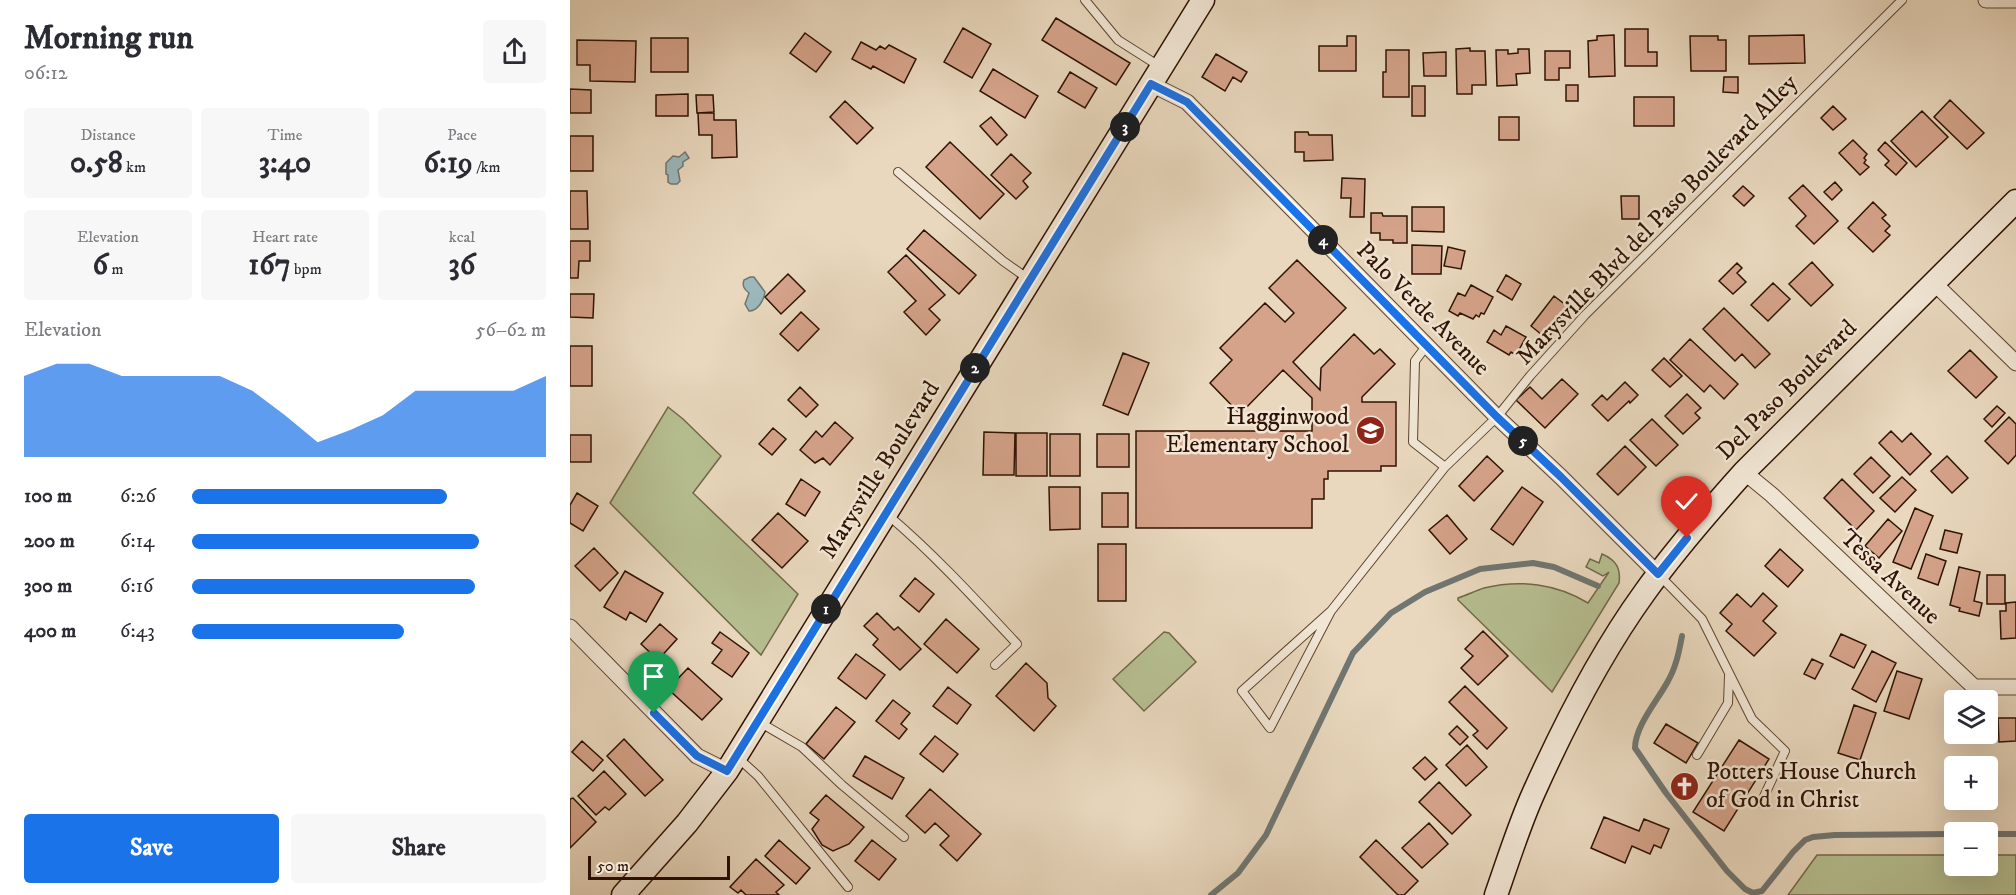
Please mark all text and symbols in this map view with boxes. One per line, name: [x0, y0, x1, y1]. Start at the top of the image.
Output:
text: Morning run: [24, 18, 193, 59]
button: share: [483, 20, 546, 83]
text: 06:12: [24, 61, 68, 86]
street label: Marysville Blvd del Paso Boulevard Alley: [1510, 68, 1805, 372]
pin: 3: [1110, 112, 1140, 142]
text: 3: [1122, 117, 1128, 137]
text: Distance: [80, 125, 136, 145]
text: Time: [268, 125, 302, 145]
text: Pace: [447, 125, 477, 145]
text: 0.58: [70, 145, 123, 182]
text: 3:40: [259, 145, 311, 182]
text: 6:19: [423, 145, 473, 182]
text: km: [123, 157, 146, 177]
text: /km: [473, 157, 501, 177]
pin: 4: [1308, 225, 1338, 255]
text: Elevation: [77, 227, 139, 247]
text: Heart rate: [252, 227, 318, 247]
text: kcal: [449, 227, 475, 247]
text: 4: [1318, 230, 1328, 250]
street label: Palo Verde Avenue: [1350, 236, 1496, 382]
text: 6: [92, 247, 108, 284]
text: 167: [248, 247, 291, 284]
text: 36: [449, 247, 475, 284]
text: m: [108, 259, 124, 279]
text: bpm: [291, 259, 322, 279]
street label: Del Paso Boulevard: [1711, 314, 1863, 466]
text: Elevation: [24, 318, 101, 343]
text: 56–62 m: [476, 318, 546, 343]
pin: 2: [960, 353, 990, 383]
text: 2: [971, 358, 979, 378]
street label: Marysville Boulevard: [813, 376, 947, 564]
place label: Hagginwood Elementary School: [1165, 402, 1350, 460]
school or university icon: Hagginwood Elementary School: [1354, 415, 1386, 447]
pin: 5: [1508, 426, 1538, 456]
text: 5: [1519, 431, 1527, 451]
pin: [1661, 476, 1712, 538]
text: 100 m: [24, 484, 72, 509]
text: 6:26: [120, 484, 156, 509]
icon: check: [1670, 485, 1703, 518]
street label: Tessa Avenue: [1834, 523, 1946, 631]
text: 200 m: [24, 529, 75, 554]
text: 6:14: [120, 529, 154, 554]
text: 300 m: [24, 574, 72, 599]
text: 6:16: [120, 574, 153, 599]
pin: 1: [811, 594, 841, 624]
text: 1: [823, 599, 829, 619]
text: 400 m: [24, 619, 76, 644]
text: 6:43: [120, 619, 155, 644]
pin: [628, 651, 679, 713]
icon: arrive: [637, 660, 670, 693]
map controls: [1944, 690, 1998, 876]
button: layers: [1944, 690, 1998, 744]
button: +: [1944, 756, 1998, 810]
place label: Potters House Church of God in Christ: [1706, 757, 1917, 815]
church icon: Potters House Church of God in Christ: [1669, 770, 1701, 802]
button: Save: [24, 814, 279, 883]
button: Share: [291, 814, 546, 883]
button: −: [1944, 822, 1998, 876]
scale bar: [588, 853, 730, 880]
text: 50 m: [597, 856, 629, 876]

